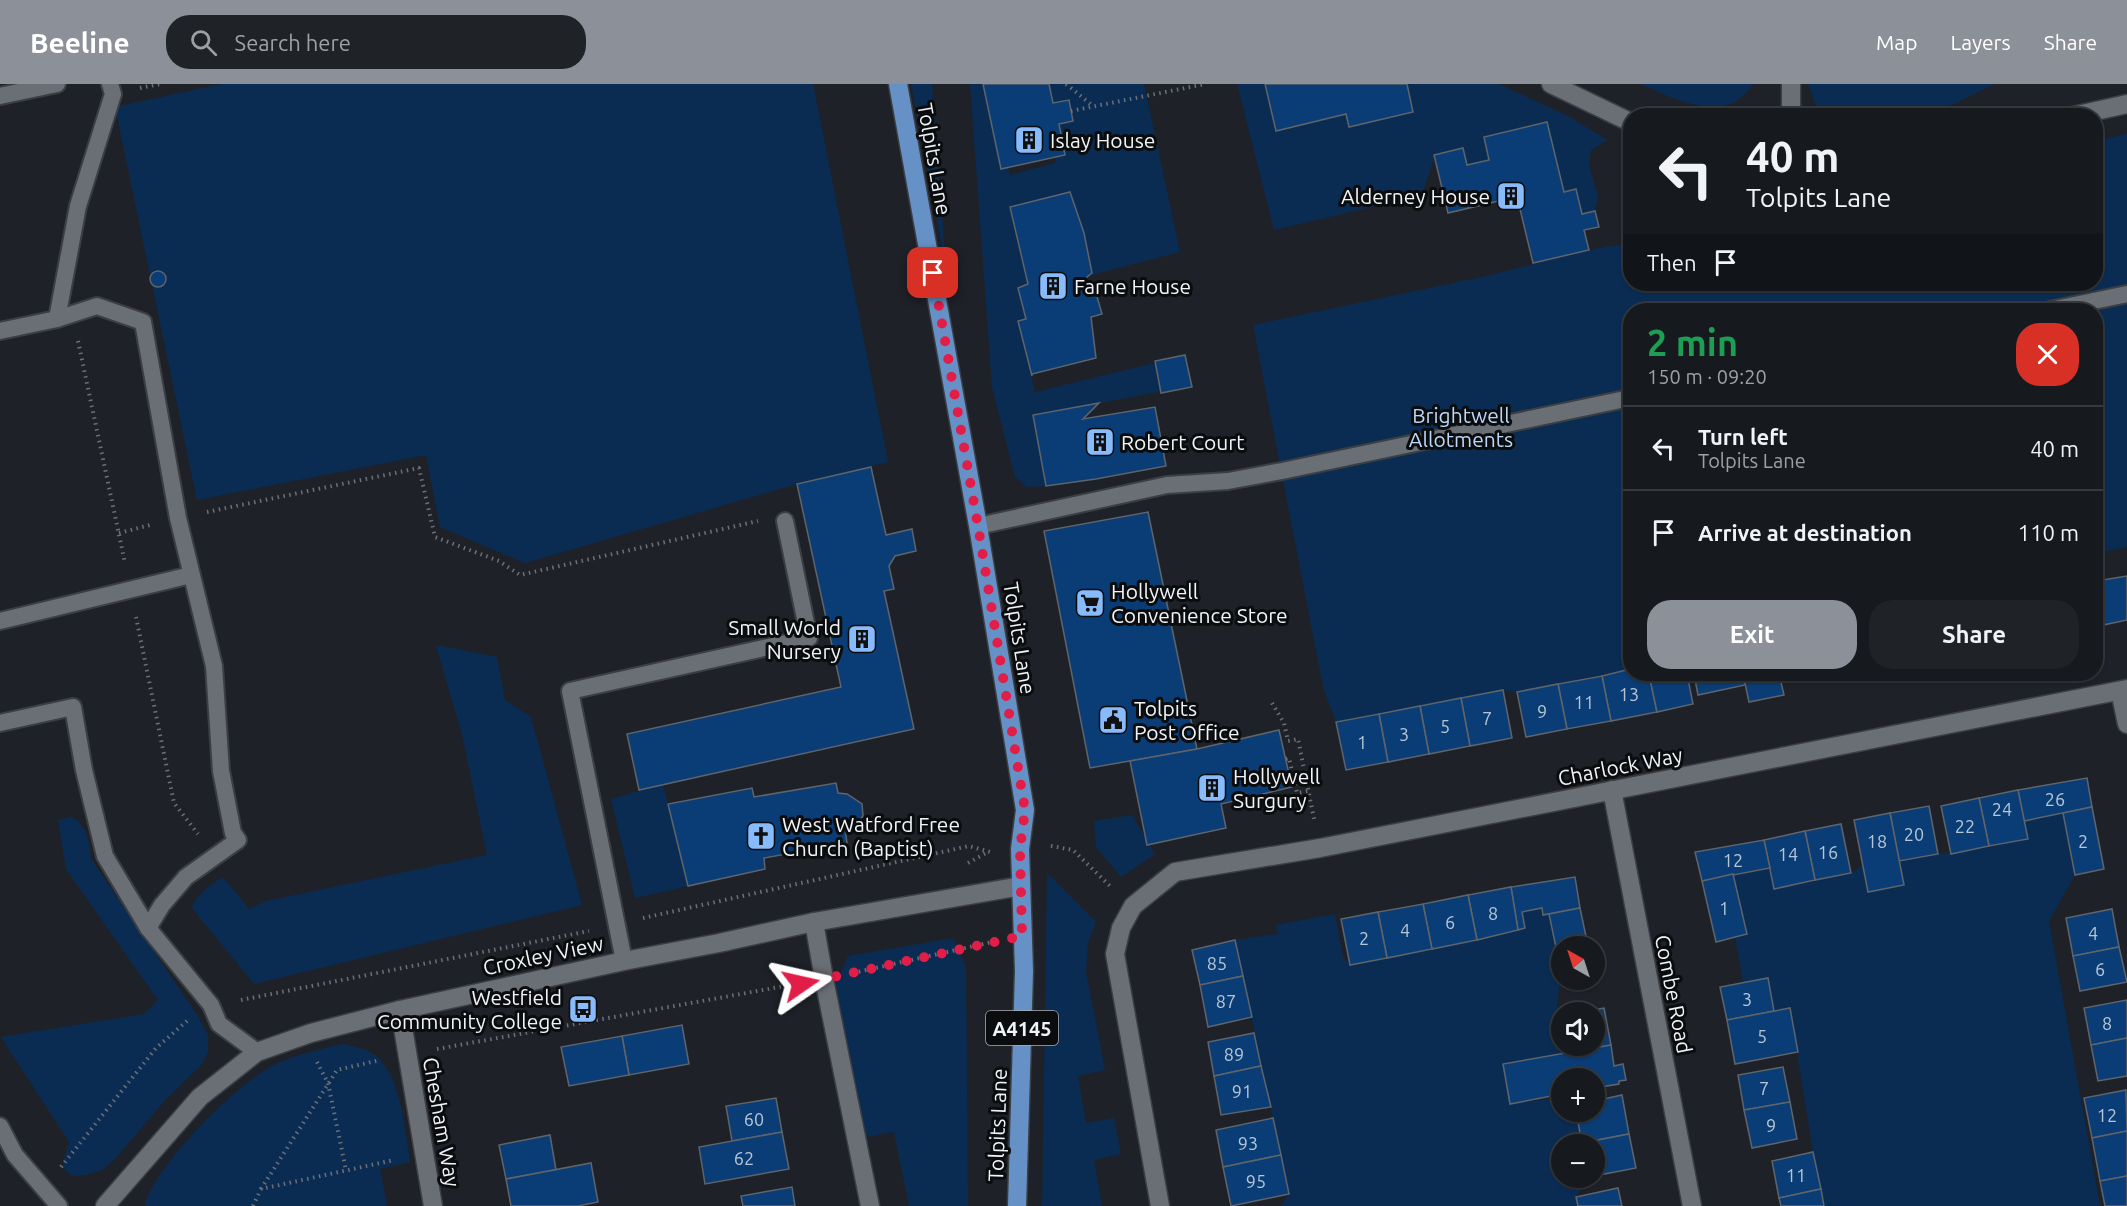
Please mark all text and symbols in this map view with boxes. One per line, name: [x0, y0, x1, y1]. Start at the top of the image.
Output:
search box: [166, 15, 586, 69]
icon: search: [187, 26, 220, 59]
text: Beeline: [30, 27, 130, 58]
text: Search here: [235, 30, 351, 55]
text: Map: [1876, 30, 1917, 54]
text: Layers: [1950, 30, 2011, 54]
text: Share: [2044, 30, 2097, 54]
street label: Tolpits Lane: [913, 101, 957, 217]
building icon: Islay House: [1013, 124, 1045, 156]
place label: Islay House: [1050, 128, 1155, 152]
icon: left: [1647, 132, 1725, 210]
text: 40 m: [1746, 133, 1840, 180]
building icon: Alderney House: [1495, 180, 1527, 212]
text: Tolpits Lane: [1746, 182, 1891, 212]
place label: Alderney House: [1341, 184, 1490, 208]
icon: arrive: [1709, 246, 1742, 279]
pin: [907, 247, 958, 298]
text: Then: [1647, 250, 1697, 275]
icon: arrive: [916, 256, 949, 289]
building icon: Farne House: [1037, 270, 1069, 302]
place label: Farne House: [1074, 274, 1191, 298]
text: 2 min: [1647, 322, 1738, 363]
button: close: [2016, 323, 2079, 386]
text: 150 m · 09:20: [1647, 365, 1767, 388]
park label: Brightwell Allotments: [1409, 403, 1513, 451]
text: Turn left: [1698, 424, 1788, 449]
building icon: Robert Court: [1084, 426, 1116, 458]
place label: Robert Court: [1121, 430, 1245, 454]
icon: left: [1647, 432, 1680, 465]
text: 40 m: [2030, 436, 2079, 461]
text: Tolpits Lane: [1698, 449, 1806, 472]
icon: arrive: [1647, 516, 1680, 549]
text: Arrive at destination: [1698, 520, 1912, 545]
text: 110 m: [2018, 520, 2079, 545]
place label: Hollywell Convenience Store: [1111, 579, 1288, 627]
street label: Tolpits Lane: [999, 580, 1041, 696]
supermarket icon: Hollywell Convenience Store: [1074, 587, 1106, 619]
button: Exit: [1647, 600, 1857, 669]
button: Share: [1869, 600, 2079, 669]
place label: Small World Nursery: [728, 615, 841, 663]
building icon: Small World Nursery: [846, 623, 878, 655]
house number: 13: [1619, 684, 1639, 704]
house number: 11: [1574, 692, 1594, 712]
place label: Tolpits Post Office: [1134, 696, 1239, 744]
house number: 9: [1537, 701, 1547, 721]
public building icon: Tolpits Post Office: [1097, 704, 1129, 736]
house number: 7: [1482, 708, 1492, 728]
house number: 5: [1440, 716, 1450, 736]
house number: 3: [1399, 724, 1409, 744]
house number: 1: [1357, 732, 1367, 752]
street label: Charlock Way: [1556, 742, 1684, 790]
place label: Hollywell Surgury: [1233, 764, 1320, 812]
building icon: Hollywell Surgury: [1196, 772, 1228, 804]
house number: 26: [2045, 789, 2065, 809]
house number: 24: [1992, 799, 2012, 819]
place label: West Watford Free Church (Baptist): [782, 812, 960, 860]
house number: 22: [1955, 816, 1975, 836]
church icon: West Watford Free Church (Baptist): [745, 820, 777, 852]
house number: 20: [1904, 824, 1924, 844]
house number: 18: [1867, 831, 1887, 851]
house number: 2: [2078, 831, 2088, 851]
house number: 16: [1818, 842, 1838, 862]
house number: 14: [1778, 844, 1798, 864]
house number: 12: [1723, 850, 1743, 870]
house number: 1: [1719, 898, 1729, 918]
house number: 8: [1488, 903, 1498, 923]
house number: 6: [1445, 912, 1455, 932]
house number: 4: [1400, 920, 1410, 940]
house number: 4: [2088, 923, 2098, 943]
house number: 2: [1359, 928, 1369, 948]
street label: Croxley View: [481, 931, 605, 979]
street label: Combe Road: [1651, 933, 1697, 1055]
north arrow: [1551, 936, 1605, 990]
map controls: [1551, 936, 1605, 1188]
position arrow: [769, 952, 833, 1016]
house number: 85: [1207, 953, 1227, 973]
house number: 6: [2095, 959, 2105, 979]
place label: Westfield Community College: [377, 985, 562, 1033]
house number: 3: [1742, 989, 1752, 1009]
house number: 87: [1216, 991, 1236, 1011]
bus stop icon: Westfield Community College: [567, 993, 599, 1025]
button: sound: [1551, 1002, 1605, 1056]
road number: A4145: [986, 1011, 1058, 1045]
house number: 8: [2102, 1013, 2112, 1033]
house number: 5: [1757, 1026, 1767, 1046]
house number: 89: [1224, 1044, 1244, 1064]
street label: Chesham Way: [419, 1055, 465, 1189]
street label: Tolpits Lane: [983, 1068, 1011, 1182]
button: +: [1551, 1068, 1605, 1122]
house number: 7: [1759, 1078, 1769, 1098]
house number: 91: [1232, 1081, 1252, 1101]
house number: 12: [2097, 1105, 2117, 1125]
house number: 60: [744, 1109, 764, 1129]
house number: 9: [1766, 1115, 1776, 1135]
house number: 93: [1238, 1133, 1258, 1153]
button: −: [1551, 1134, 1605, 1188]
house number: 62: [734, 1148, 754, 1168]
house number: 11: [1786, 1165, 1806, 1185]
house number: 95: [1246, 1171, 1266, 1191]

